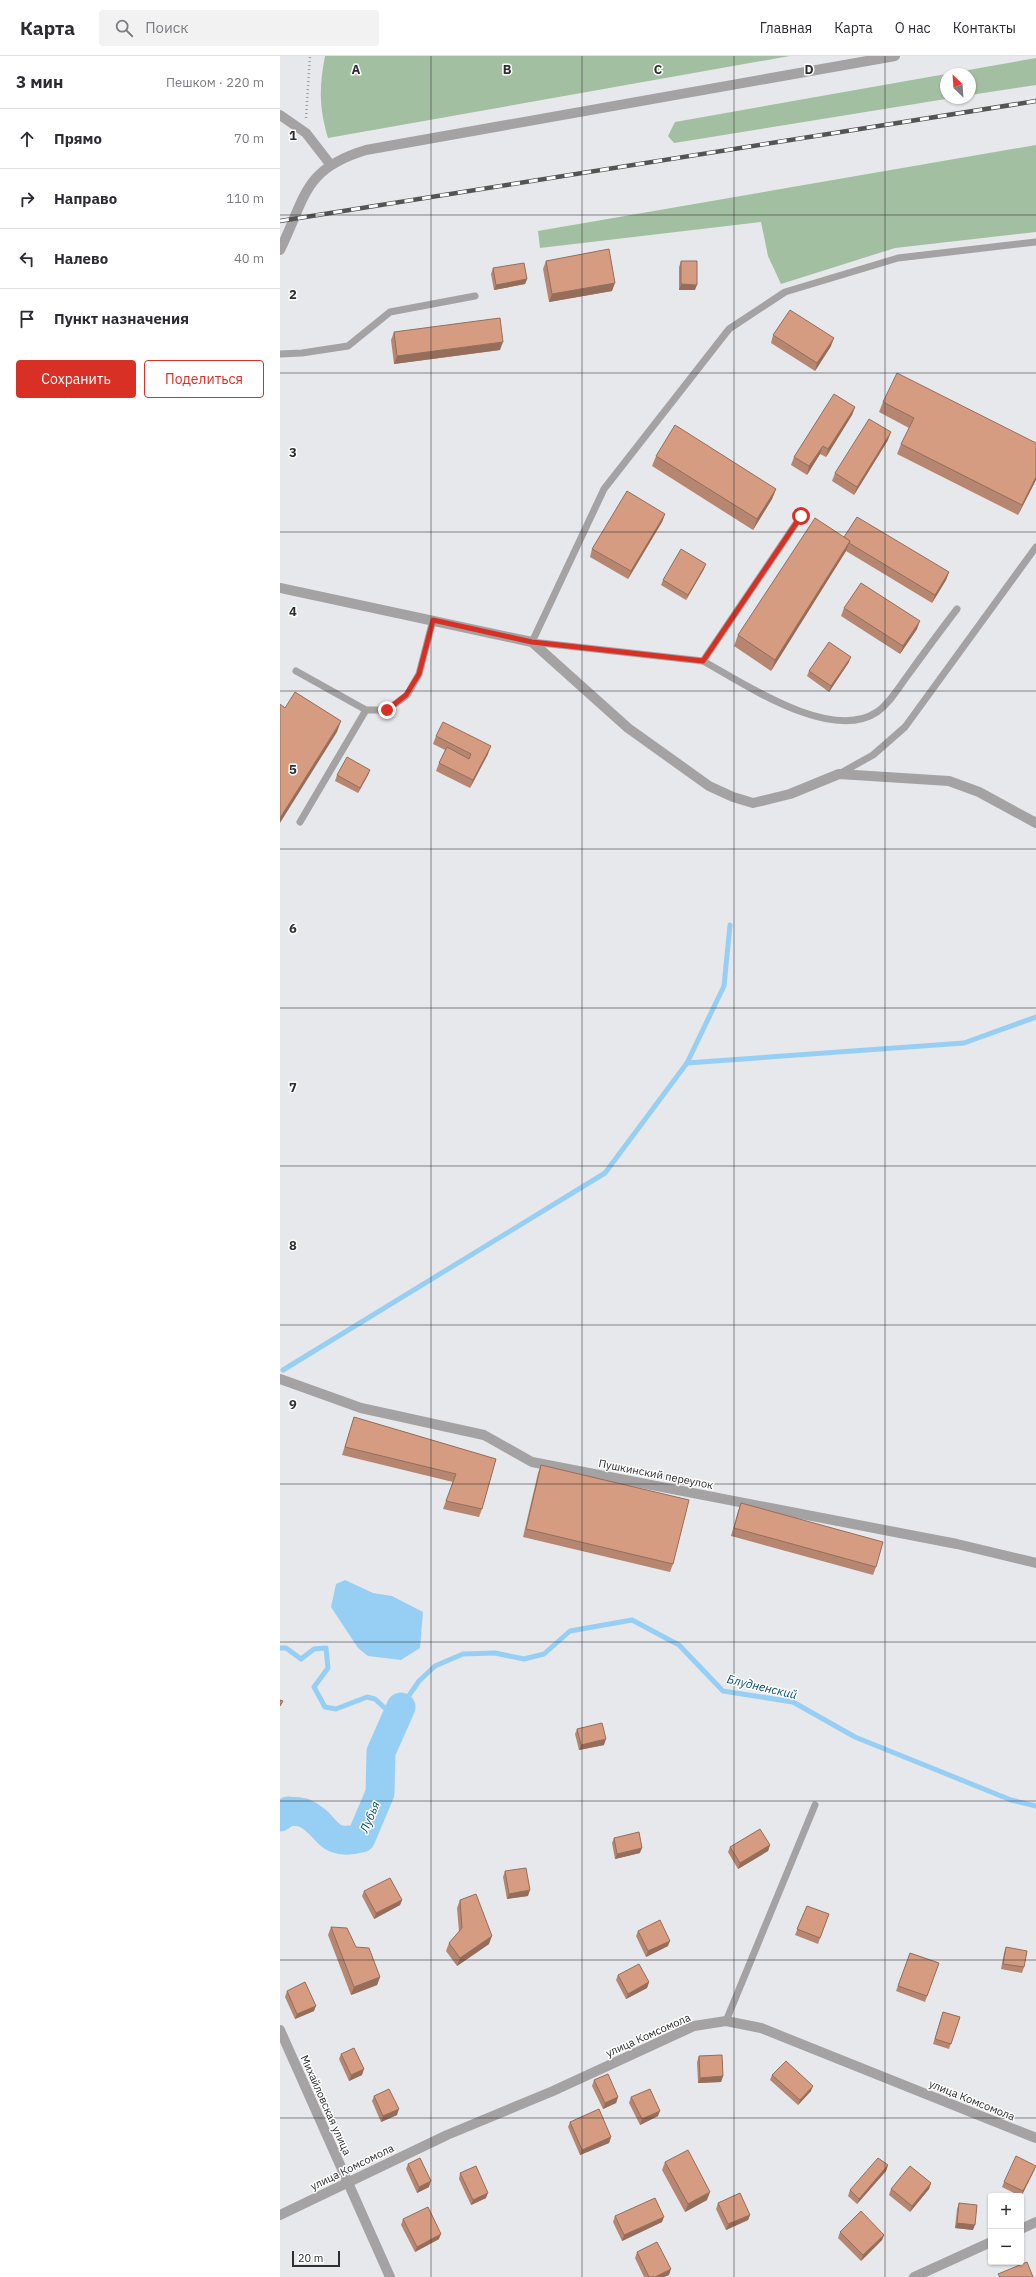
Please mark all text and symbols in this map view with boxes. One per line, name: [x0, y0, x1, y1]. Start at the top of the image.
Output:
search box: [99, 10, 379, 46]
text: Карта: [20, 16, 75, 40]
icon: search: [113, 17, 135, 39]
text: Поиск: [145, 18, 189, 37]
text: Главная: [760, 19, 812, 37]
text: Карта: [834, 19, 873, 37]
text: О нас: [895, 19, 931, 37]
text: Контакты: [953, 19, 1016, 37]
text: A: [352, 61, 361, 78]
text: B: [503, 61, 512, 78]
text: C: [654, 61, 663, 78]
text: D: [804, 61, 814, 78]
north arrow: [940, 68, 976, 104]
text: 3 мин: [16, 71, 63, 93]
text: Пешком · 220 m: [166, 74, 264, 91]
text: 1: [289, 127, 297, 144]
icon: ahead: [16, 128, 38, 150]
text: Прямо: [54, 129, 102, 148]
text: 70 m: [234, 130, 264, 147]
icon: right: [16, 188, 38, 210]
text: Направо: [54, 189, 117, 208]
text: 110 m: [226, 190, 264, 207]
icon: left: [16, 248, 38, 270]
text: Налево: [54, 249, 108, 268]
text: 40 m: [234, 250, 264, 267]
text: 2: [289, 286, 297, 303]
icon: arrive: [16, 308, 38, 330]
text: Пункт назначения: [54, 309, 189, 328]
button: Сохранить: [16, 360, 136, 398]
button: Поделиться: [144, 360, 264, 398]
text: 3: [289, 444, 297, 461]
route start: [792, 507, 810, 525]
text: 4: [289, 603, 297, 620]
route end: [378, 701, 396, 719]
text: 5: [289, 761, 297, 778]
text: 6: [289, 920, 297, 937]
text: 7: [289, 1079, 297, 1096]
text: 8: [289, 1237, 297, 1254]
text: 9: [289, 1396, 297, 1413]
street label: Пушкинский переулок: [598, 1456, 714, 1492]
water label: Блудненский: [726, 1671, 799, 1702]
water label: Лубья: [356, 1799, 383, 1836]
street label: улица Комсомола: [603, 2010, 693, 2060]
street label: Михайловская улица: [298, 2053, 354, 2157]
street label: улица Комсомола: [927, 2076, 1017, 2124]
street label: улица Комсомола: [308, 2141, 396, 2193]
map controls: [988, 2193, 1024, 2265]
button: +: [988, 2193, 1024, 2229]
button: −: [988, 2229, 1024, 2265]
scale bar: [292, 2249, 340, 2268]
text: 20 m: [298, 2251, 323, 2265]

